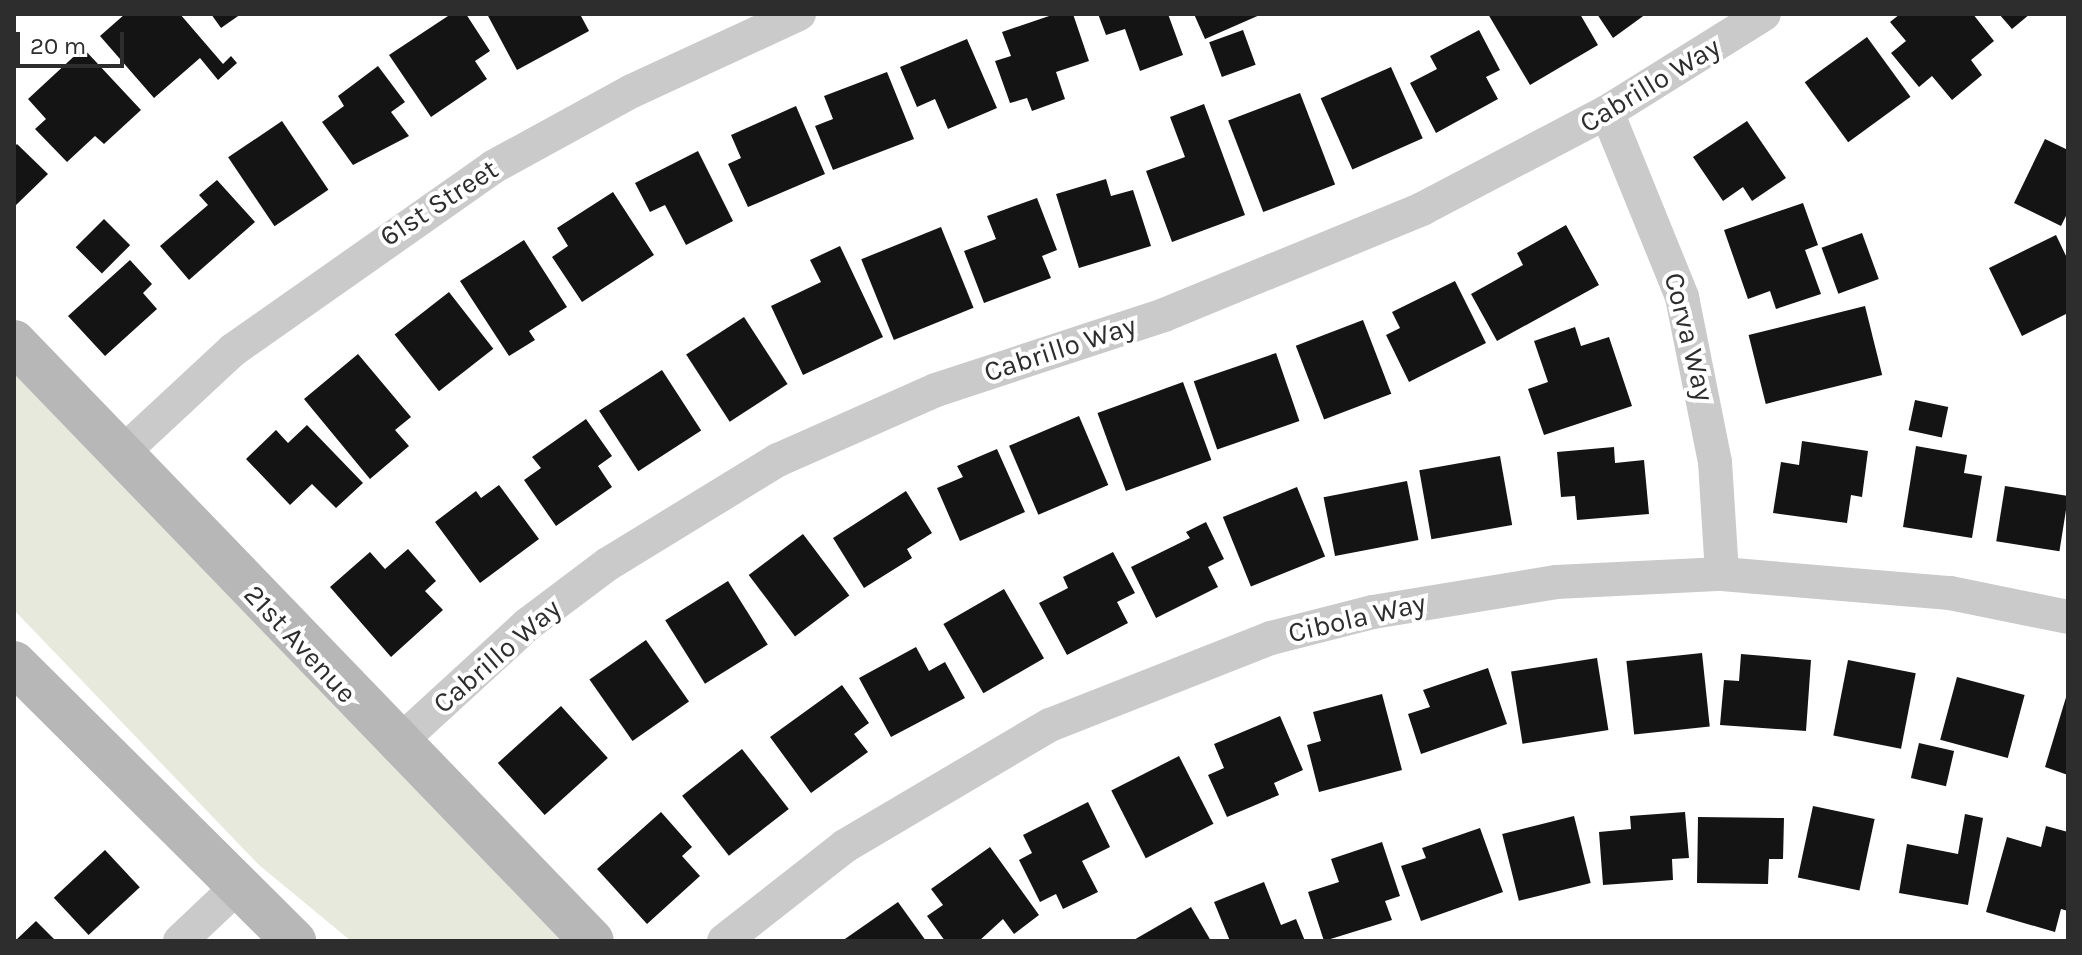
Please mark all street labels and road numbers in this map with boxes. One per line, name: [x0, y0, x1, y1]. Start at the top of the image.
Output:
street label: Cabrillo Way: [1574, 30, 1726, 140]
street label: 61st Street: [374, 152, 504, 254]
street label: Corva Way: [1657, 269, 1721, 405]
street label: Cabrillo Way: [980, 309, 1140, 389]
street label: 21st Avenue: [237, 578, 363, 710]
street label: Cibola Way: [1285, 586, 1429, 650]
street label: Cabrillo Way: [426, 592, 568, 720]

